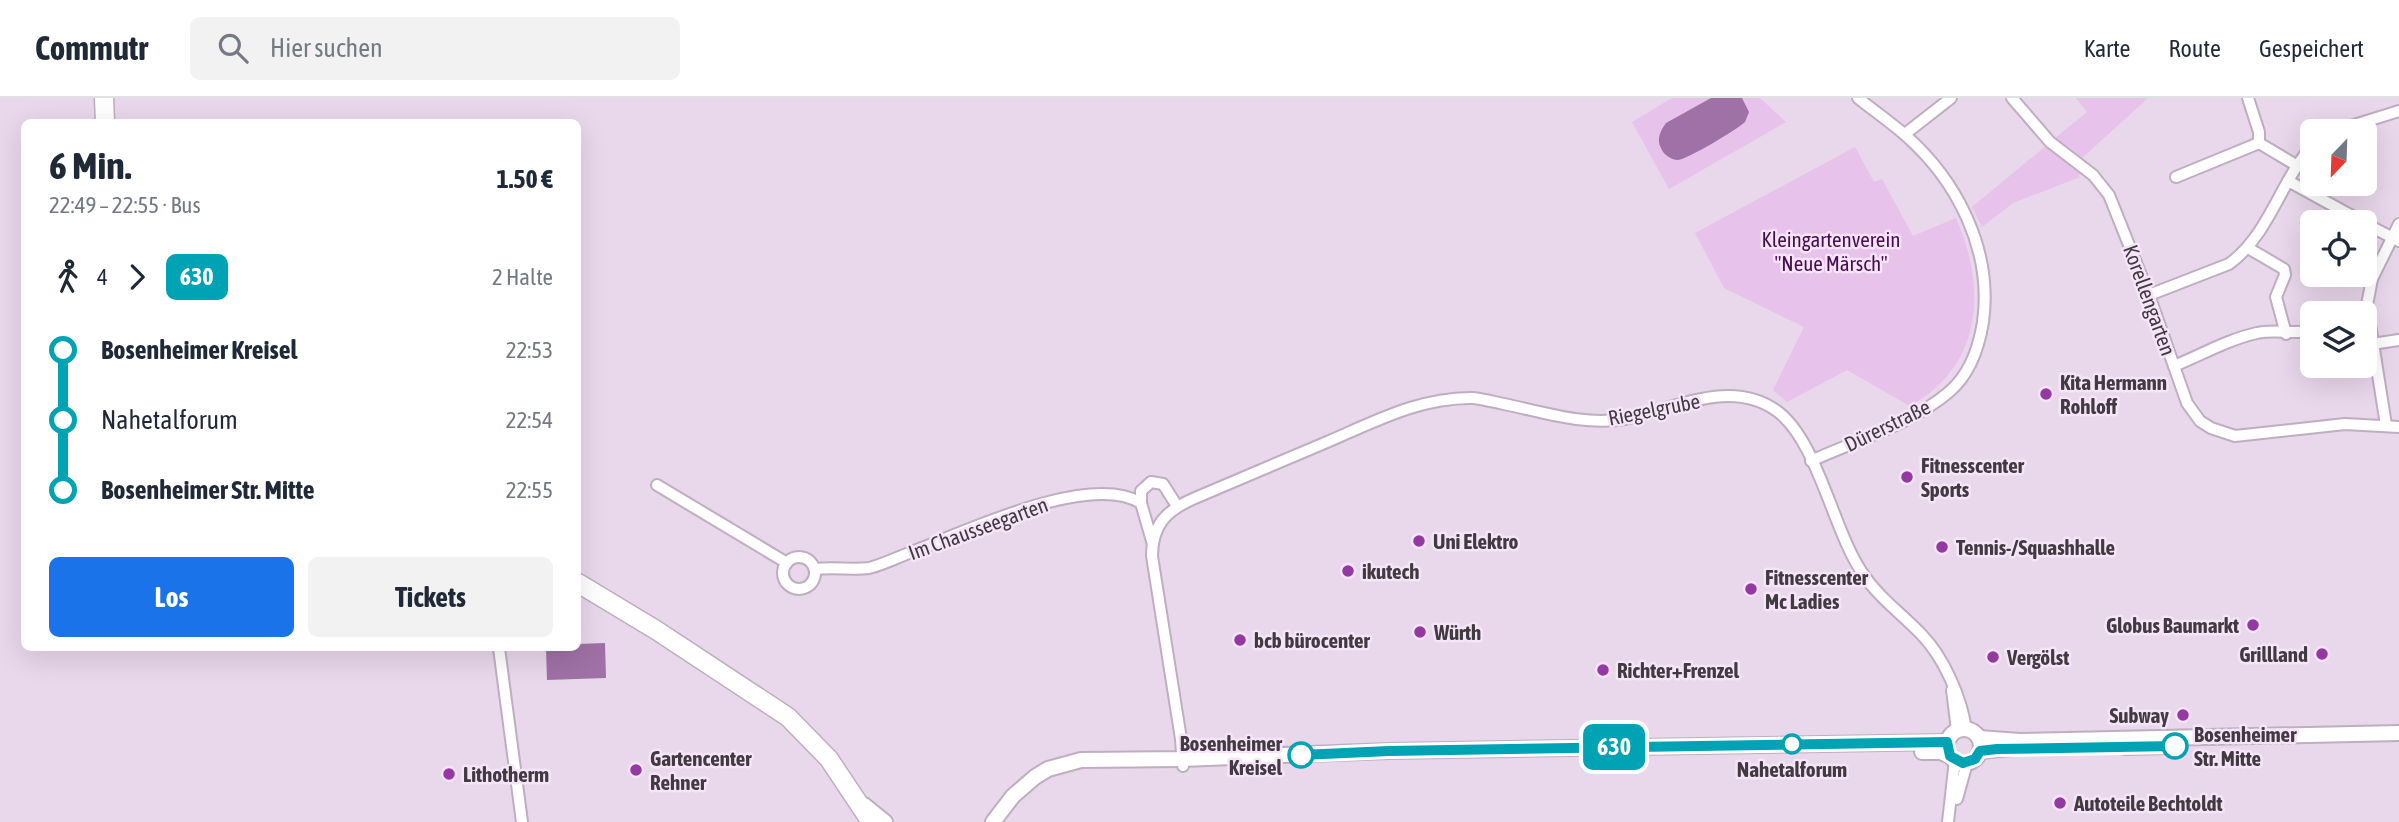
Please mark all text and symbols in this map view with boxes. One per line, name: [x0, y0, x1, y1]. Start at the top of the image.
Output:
search box: [190, 17, 680, 80]
text: Commutr: [35, 29, 148, 67]
icon: search: [214, 29, 252, 67]
text: Hier suchen: [270, 33, 383, 63]
text: Karte: [2084, 35, 2130, 62]
text: Route: [2168, 35, 2221, 62]
text: Gespeichert: [2259, 35, 2364, 62]
north arrow: [2300, 119, 2376, 196]
map controls: [2300, 119, 2377, 378]
text: 6 Min.: [49, 144, 131, 187]
text: 1.50 €: [496, 164, 553, 194]
text: 22:49 – 22:55 · Bus: [49, 192, 201, 218]
button: locate: [2300, 210, 2377, 287]
park label: Kleingartenverein "Neue Märsch": [1762, 227, 1900, 275]
street label: Korellengarten: [2119, 241, 2181, 359]
icon: walk: [49, 258, 87, 296]
icon: forward: [118, 258, 156, 296]
text: 630: [180, 263, 214, 290]
text: 4: [97, 264, 108, 290]
text: 2 Halte: [492, 264, 553, 290]
button: layers: [2300, 301, 2377, 378]
text: Bosenheimer Kreisel: [101, 335, 297, 365]
text: 22:53: [506, 337, 553, 363]
place label: Kita Hermann Rohloff: [2060, 370, 2167, 418]
marker: Kita Hermann Rohloff: [2038, 386, 2054, 402]
street label: Riegelgrube: [1606, 388, 1702, 430]
street label: Dürerstraße: [1840, 394, 1934, 456]
text: Nahetalforum: [101, 405, 238, 435]
text: 22:54: [506, 407, 553, 433]
place label: Fitnesscenter Sports: [1921, 453, 2025, 501]
marker: Fitnesscenter Sports: [1899, 469, 1915, 485]
text: Bosenheimer Str. Mitte: [101, 475, 314, 505]
text: 22:55: [506, 477, 553, 503]
street label: Im Chausseegarten: [905, 492, 1051, 564]
place label: Uni Elektro: [1433, 529, 1519, 553]
marker: Uni Elektro: [1411, 533, 1427, 549]
place label: Tennis-/Squashhalle: [1956, 535, 2115, 559]
marker: Tennis-/Squashhalle: [1934, 539, 1950, 555]
button: Los: [49, 557, 294, 637]
button: Tickets: [308, 557, 553, 637]
place label: ikutech: [1362, 559, 1419, 583]
marker: ikutech: [1340, 563, 1356, 579]
place label: Fitnesscenter Mc Ladies: [1765, 565, 1869, 613]
marker: Fitnesscenter Mc Ladies: [1743, 581, 1759, 597]
place label: Globus Baumarkt: [2106, 613, 2239, 637]
marker: Globus Baumarkt: [2245, 617, 2261, 633]
place label: Würth: [1433, 620, 1481, 644]
marker: Würth: [1412, 624, 1428, 640]
place label: bcb bürocenter: [1254, 628, 1371, 652]
marker: bcb bürocenter: [1232, 632, 1248, 648]
place label: Grillland: [2239, 642, 2308, 666]
place label: Vergölst: [2006, 645, 2069, 669]
marker: Grillland: [2314, 646, 2330, 662]
marker: Vergölst: [1985, 649, 2001, 665]
place label: Richter+Frenzel: [1617, 658, 1740, 682]
marker: Richter+Frenzel: [1595, 662, 1611, 678]
place label: Subway: [2110, 703, 2169, 727]
marker: Subway: [2175, 707, 2191, 723]
place label: Bosenheimer Str. Mitte: [2194, 722, 2297, 770]
line badge: 630: [1574, 724, 1654, 770]
place label: Bosenheimer Kreisel: [1180, 731, 1283, 779]
text: 630: [1597, 733, 1631, 760]
marker: Bosenheimer Str. Mitte: [2162, 733, 2188, 759]
marker: Nahetalforum: [1782, 734, 1802, 754]
marker: Bosenheimer Kreisel: [1288, 742, 1314, 768]
place label: Gartencenter Rehner: [650, 746, 752, 794]
place label: Nahetalforum: [1737, 757, 1847, 781]
place label: Lithotherm: [463, 762, 549, 786]
marker: Gartencenter Rehner: [628, 762, 644, 778]
marker: Lithotherm: [441, 766, 457, 782]
place label: Autoteile Bechtoldt: [2073, 791, 2223, 815]
marker: Autoteile Bechtoldt: [2052, 795, 2068, 811]

